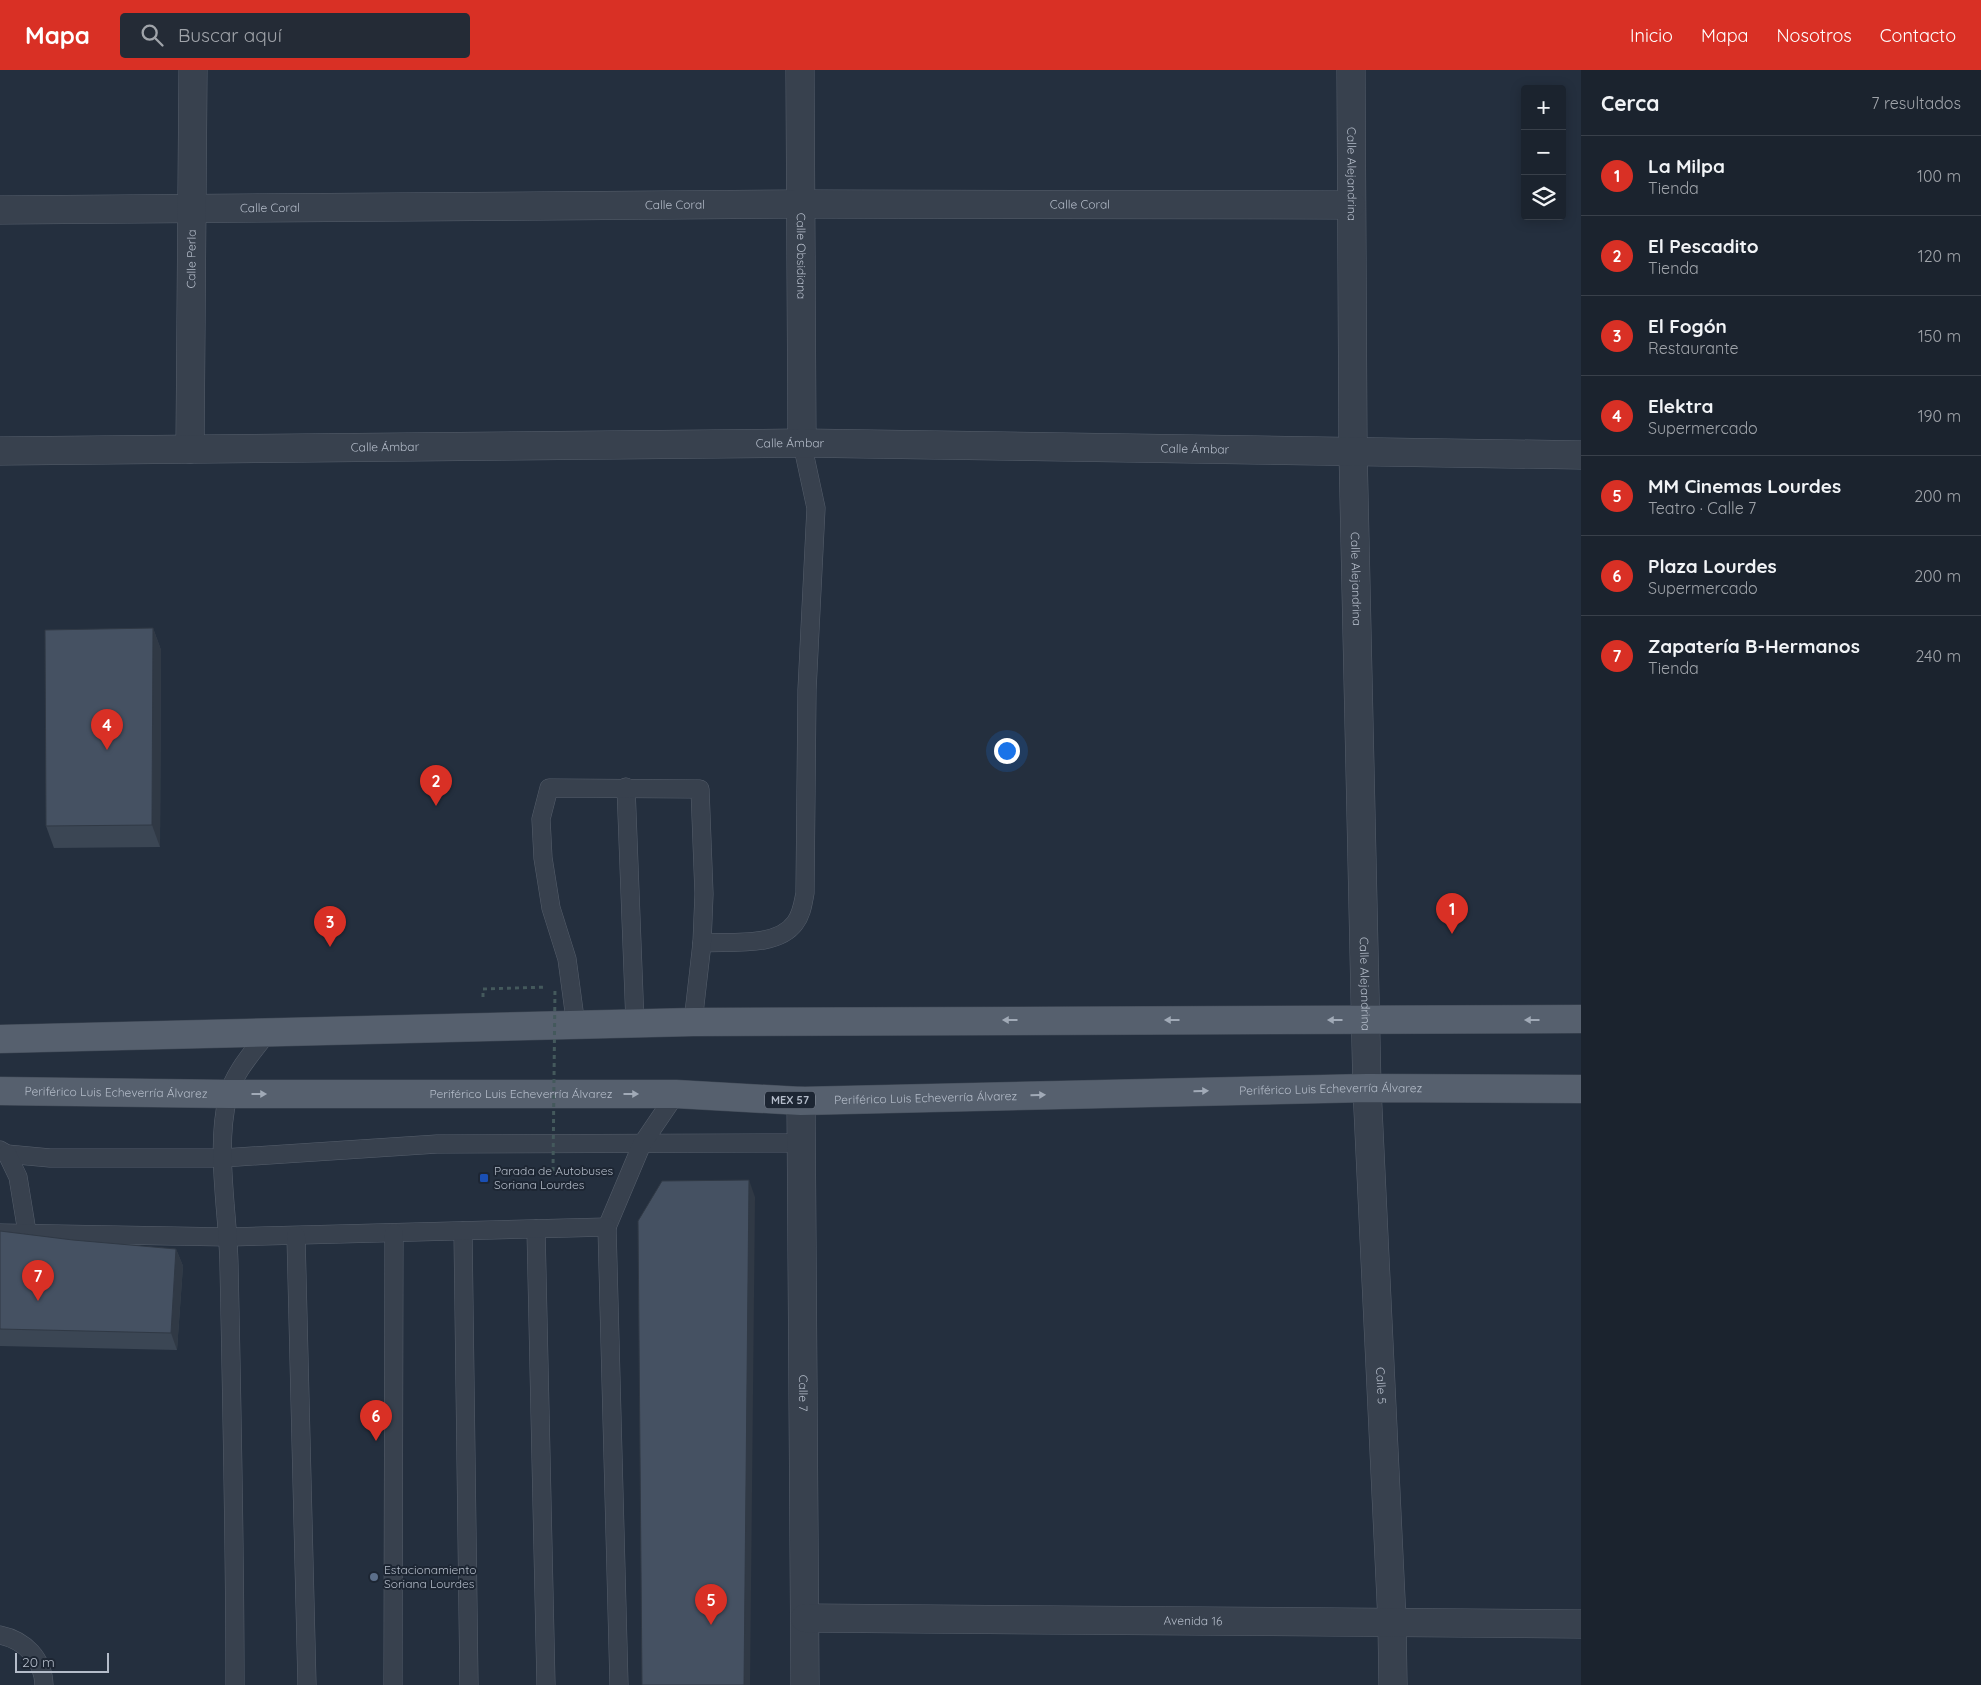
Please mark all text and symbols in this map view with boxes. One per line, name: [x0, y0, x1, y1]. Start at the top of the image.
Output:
search box: [120, 13, 470, 58]
text: Mapa: [25, 20, 90, 50]
icon: search: [138, 21, 166, 49]
text: Buscar aquí: [178, 23, 282, 47]
text: Inicio: [1630, 24, 1673, 47]
text: Mapa: [1701, 24, 1749, 47]
text: Nosotros: [1777, 24, 1852, 47]
text: Contacto: [1880, 24, 1956, 47]
map controls: [1521, 85, 1566, 220]
button: +: [1521, 85, 1566, 130]
text: Cerca: [1601, 90, 1659, 116]
text: 7 resultados: [1871, 93, 1961, 113]
street label: Calle Alejandrina: [1344, 127, 1360, 221]
button: −: [1521, 130, 1566, 175]
text: La Milpa: [1648, 154, 1725, 178]
text: 1: [1614, 166, 1620, 186]
text: 100 m: [1917, 166, 1961, 186]
button: layers: [1521, 175, 1566, 220]
text: Tienda: [1648, 178, 1699, 198]
street label: Calle Coral: [1050, 196, 1110, 212]
street label: Calle Coral: [645, 197, 705, 212]
street label: Calle Coral: [240, 200, 300, 215]
street label: Calle Obsidiana: [794, 213, 809, 299]
street label: Calle Perla: [183, 229, 199, 289]
text: El Pescadito: [1648, 234, 1759, 258]
text: 2: [1612, 246, 1622, 266]
text: 120 m: [1918, 246, 1961, 266]
text: Tienda: [1648, 258, 1699, 278]
text: El Fogón: [1648, 314, 1727, 338]
text: 3: [1613, 326, 1621, 346]
text: 150 m: [1918, 326, 1961, 346]
text: Restaurante: [1648, 338, 1739, 358]
text: Elektra: [1648, 394, 1714, 418]
text: 4: [1612, 406, 1622, 426]
text: 190 m: [1918, 406, 1961, 426]
text: Supermercado: [1648, 418, 1758, 438]
street label: Calle Ámbar: [756, 435, 825, 450]
street label: Calle Ámbar: [351, 439, 420, 455]
street label: Calle Ámbar: [1161, 441, 1230, 457]
text: MM Cinemas Lourdes: [1648, 474, 1841, 498]
text: 5: [1612, 486, 1622, 506]
text: 200 m: [1914, 486, 1961, 506]
text: Teatro · Calle 7: [1648, 498, 1756, 518]
street label: Calle Alejandrina: [1348, 532, 1365, 626]
text: Plaza Lourdes: [1648, 554, 1777, 578]
text: 6: [1613, 566, 1621, 586]
text: 200 m: [1914, 566, 1961, 586]
text: Supermercado: [1648, 578, 1758, 598]
text: Zapatería B-Hermanos: [1648, 634, 1860, 658]
text: 7: [1613, 646, 1621, 666]
text: 240 m: [1915, 646, 1961, 666]
text: Tienda: [1648, 658, 1699, 678]
pin: 4: [91, 709, 123, 750]
your location: [994, 738, 1020, 764]
pin: 2: [420, 765, 452, 806]
pin: 1: [1436, 893, 1468, 934]
pin: 3: [314, 906, 346, 947]
street label: Calle Alejandrina: [1357, 937, 1374, 1031]
one-way arrow: [1002, 1016, 1018, 1024]
one-way arrow: [1164, 1016, 1180, 1024]
one-way arrow: [1327, 1016, 1343, 1024]
one-way arrow: [1524, 1016, 1540, 1024]
street label: Periférico Luis Echeverría Álvarez: [1239, 1080, 1422, 1098]
street label: Periférico Luis Echeverría Álvarez: [24, 1083, 208, 1101]
street label: Periférico Luis Echeverría Álvarez: [429, 1086, 613, 1101]
one-way arrow: [1193, 1087, 1209, 1095]
street label: Periférico Luis Echeverría Álvarez: [834, 1088, 1018, 1107]
one-way arrow: [251, 1090, 267, 1098]
one-way arrow: [623, 1090, 639, 1098]
one-way arrow: [1031, 1091, 1047, 1099]
road number: MEX 57: [765, 1092, 815, 1108]
place label: Parada de Autobuses Soriana Lourdes: [494, 1163, 613, 1192]
marker: Parada de Autobuses Soriana Lourdes: [478, 1172, 490, 1184]
pin: 7: [22, 1260, 54, 1301]
street label: Calle 5: [1373, 1367, 1390, 1404]
street label: Calle 7: [796, 1375, 811, 1411]
pin: 6: [360, 1400, 392, 1441]
place label: Estacionamiento Soriana Lourdes: [384, 1562, 477, 1591]
marker: Estacionamiento Soriana Lourdes: [368, 1571, 380, 1583]
pin: 5: [695, 1584, 727, 1625]
street label: Avenida 16: [1164, 1613, 1223, 1628]
scale bar: [15, 1650, 109, 1673]
text: 20 m: [22, 1653, 55, 1671]

